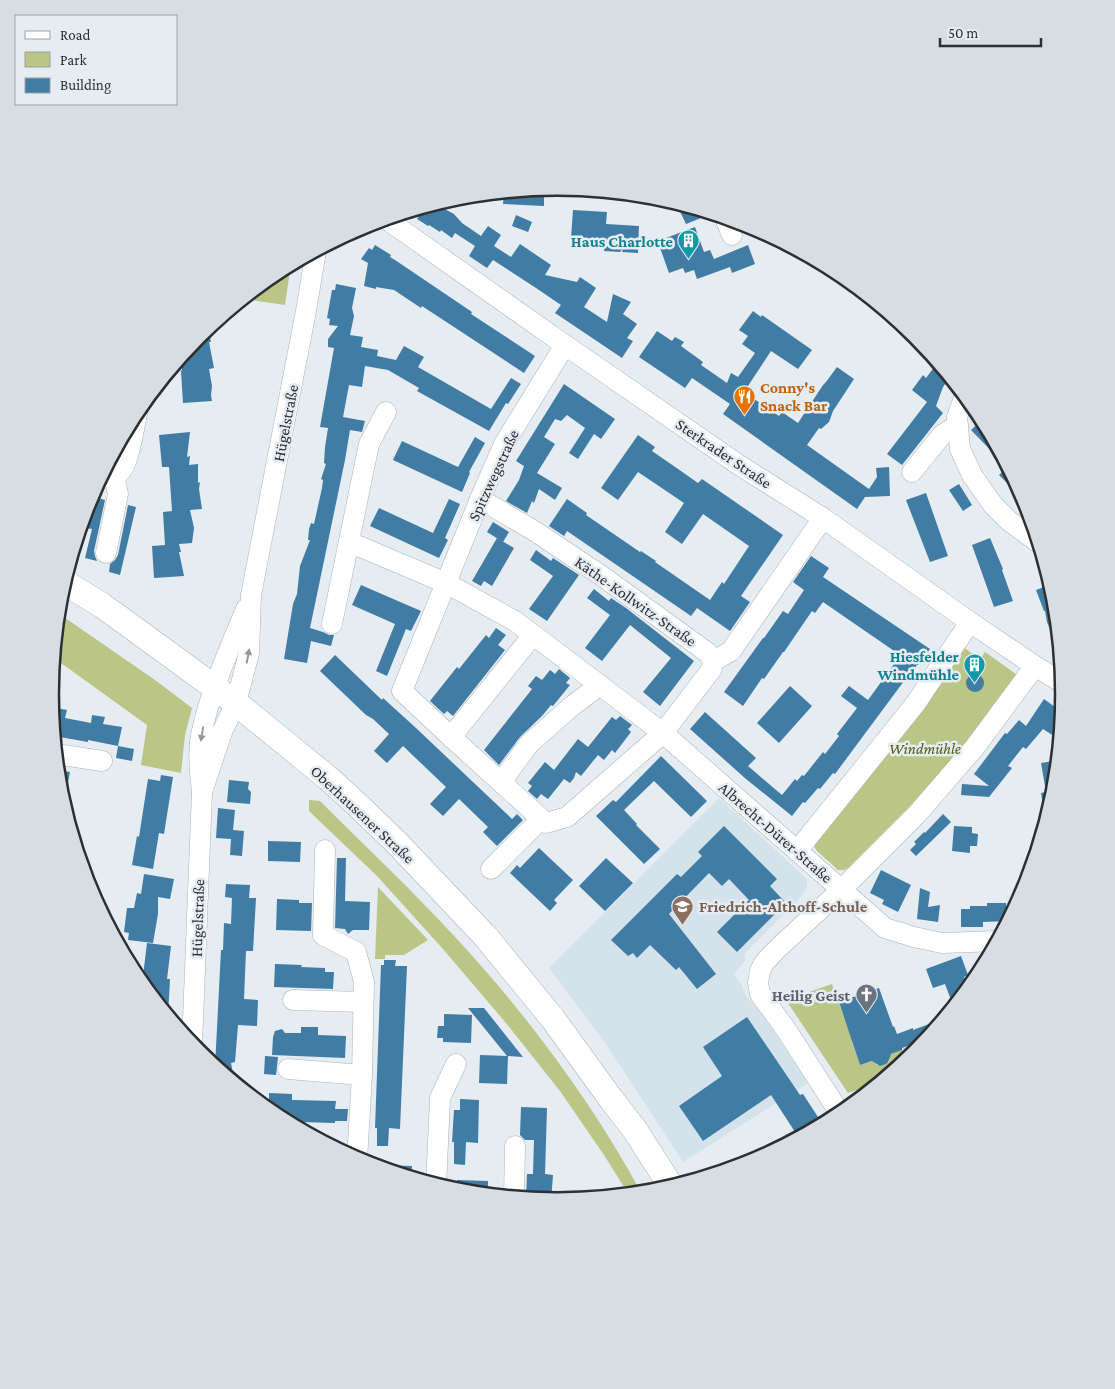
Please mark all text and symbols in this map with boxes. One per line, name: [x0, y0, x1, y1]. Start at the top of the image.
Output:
legend: [15, 15, 178, 105]
scale bar: [940, 15, 1041, 47]
text: 50 m: [948, 25, 978, 41]
text: Road: [60, 27, 91, 43]
text: Park: [60, 52, 87, 68]
text: Building: [60, 77, 111, 94]
building icon: Haus Charlotte: [677, 229, 701, 260]
place label: Haus Charlotte: [571, 233, 674, 250]
place label: Conny's Snack Bar: [760, 379, 828, 414]
street label: Hügelstraße: [270, 383, 302, 463]
restaurant icon: Conny's Snack Bar: [732, 384, 756, 415]
street label: Sterkrader Straße: [673, 415, 775, 492]
street label: Spitzwegstraße: [465, 427, 523, 524]
street label: Käthe-Kollwitz-Straße: [572, 553, 700, 650]
one-way arrow: [244, 648, 252, 664]
place label: Hiesfelder Windmühle: [877, 648, 960, 683]
building icon: Hiesfelder Windmühle: [963, 653, 987, 684]
one-way arrow: [198, 726, 206, 742]
park label: Windmühle: [889, 740, 961, 757]
street label: Oberhausener Straße: [307, 762, 418, 867]
street label: Albrecht-Dürer-Straße: [716, 779, 836, 886]
street label: Hügelstraße: [188, 879, 208, 957]
school or university icon: Friedrich-Althoff-Schule: [671, 894, 695, 925]
place label: Friedrich-Althoff-Schule: [699, 898, 868, 915]
church icon: Heilig Geist: [854, 983, 878, 1014]
place label: Heilig Geist: [772, 987, 850, 1004]

